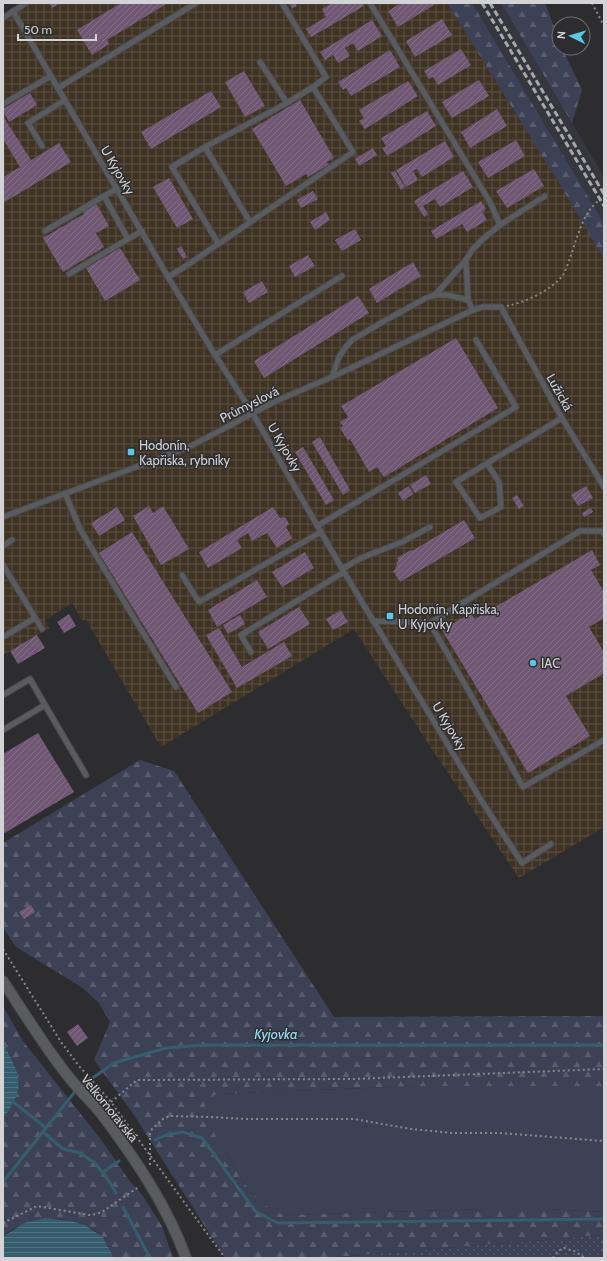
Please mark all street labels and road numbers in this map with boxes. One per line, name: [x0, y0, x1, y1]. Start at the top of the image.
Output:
street label: U Kyjovky: [97, 143, 139, 198]
street label: Lužická: [543, 371, 577, 414]
street label: Průmyslová: [217, 382, 282, 426]
street label: U Kyjovky: [264, 420, 306, 475]
street label: U Kyjovky: [428, 699, 471, 754]
street label: Velkomoravská: [78, 1071, 142, 1145]

